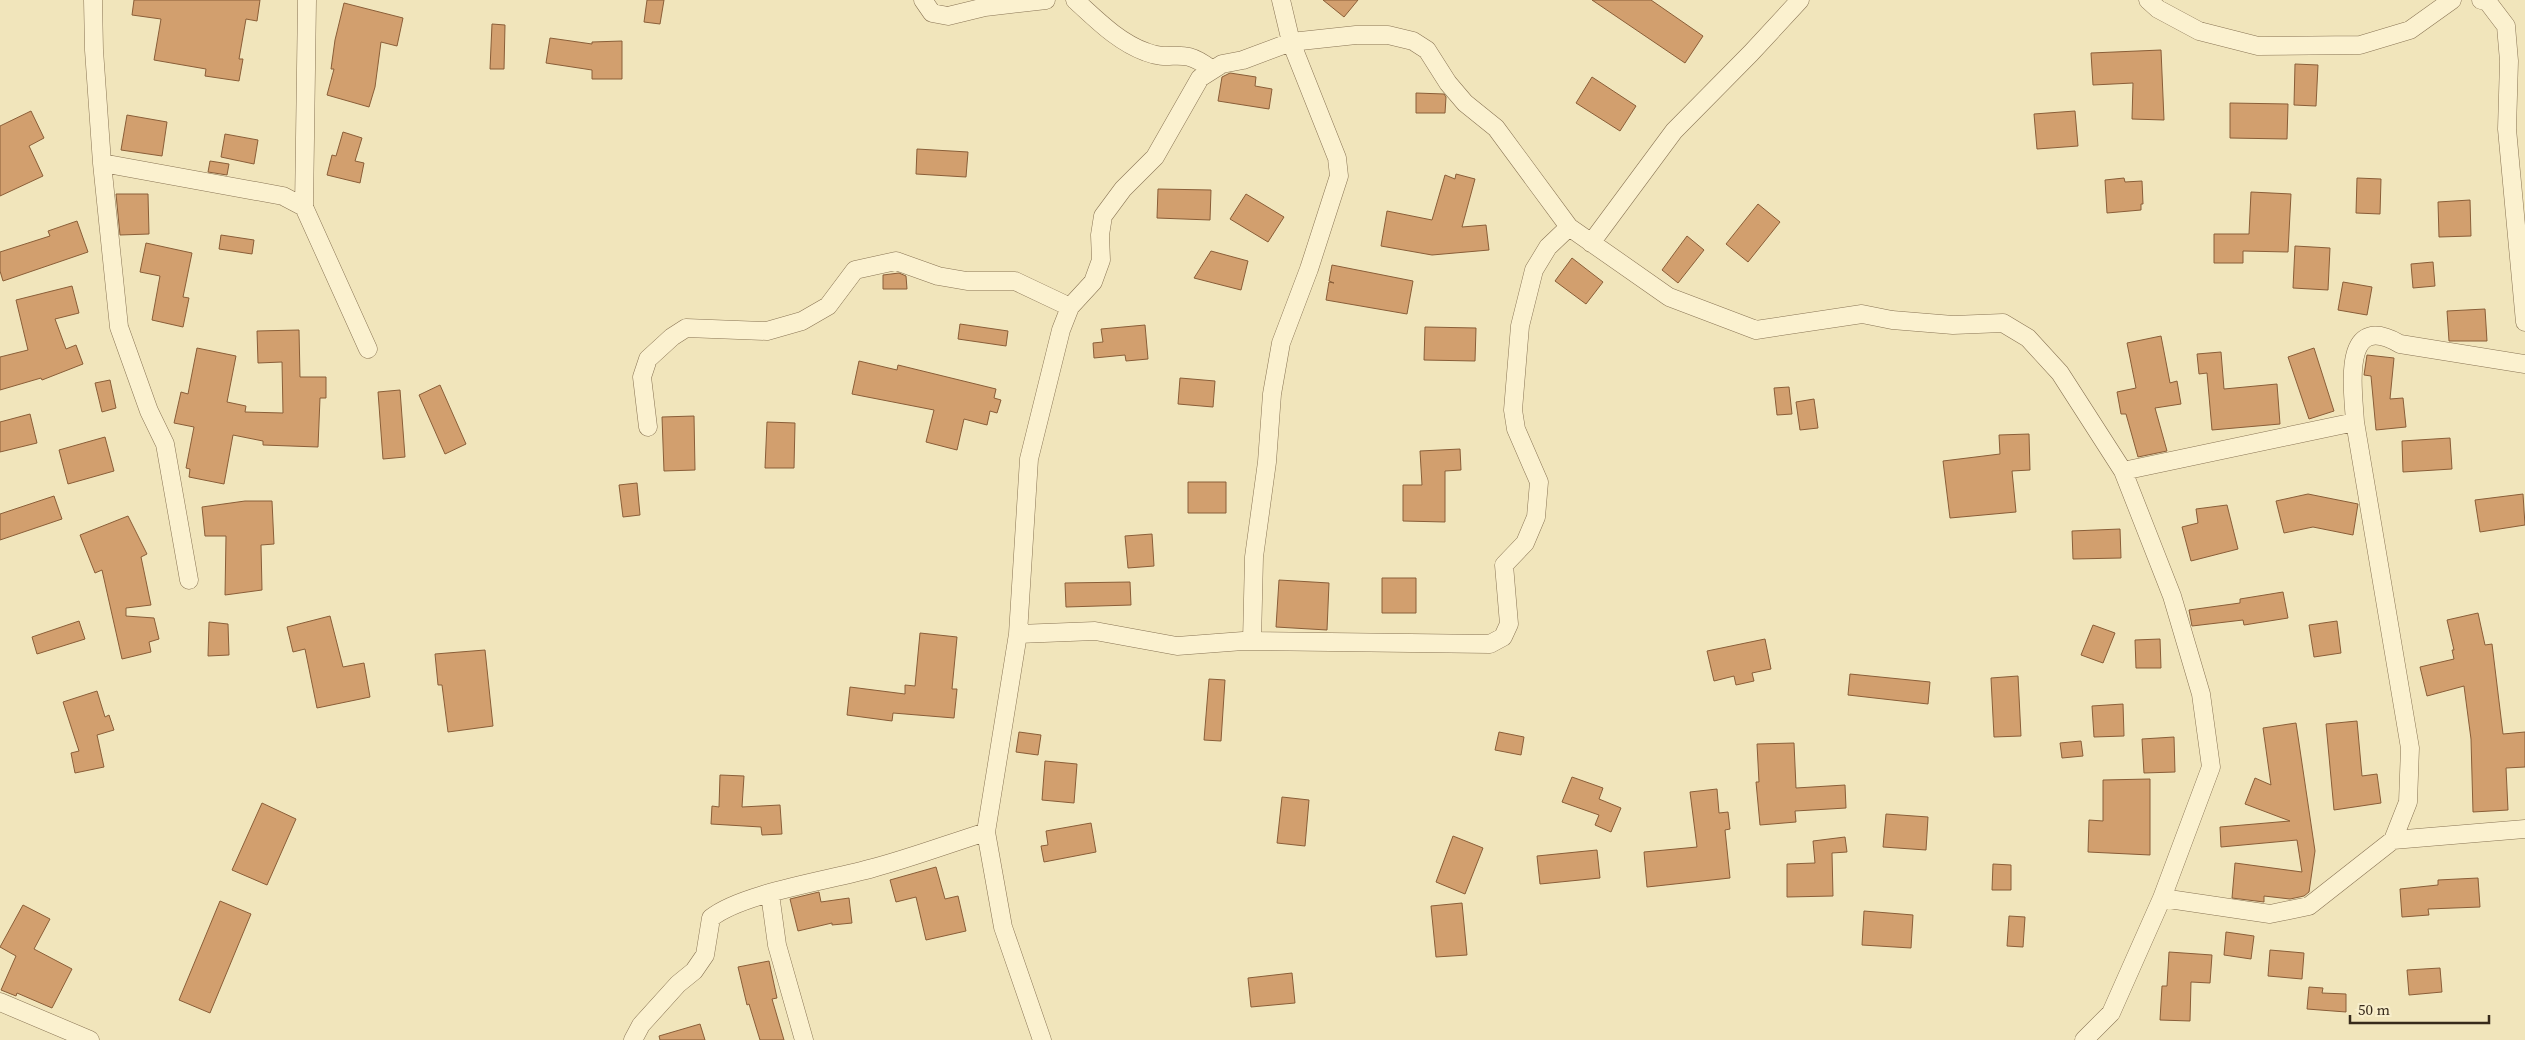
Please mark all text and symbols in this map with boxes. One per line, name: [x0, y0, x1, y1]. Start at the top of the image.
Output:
scale bar: [2350, 992, 2489, 1024]
text: 50 m: [2358, 999, 2390, 1020]

